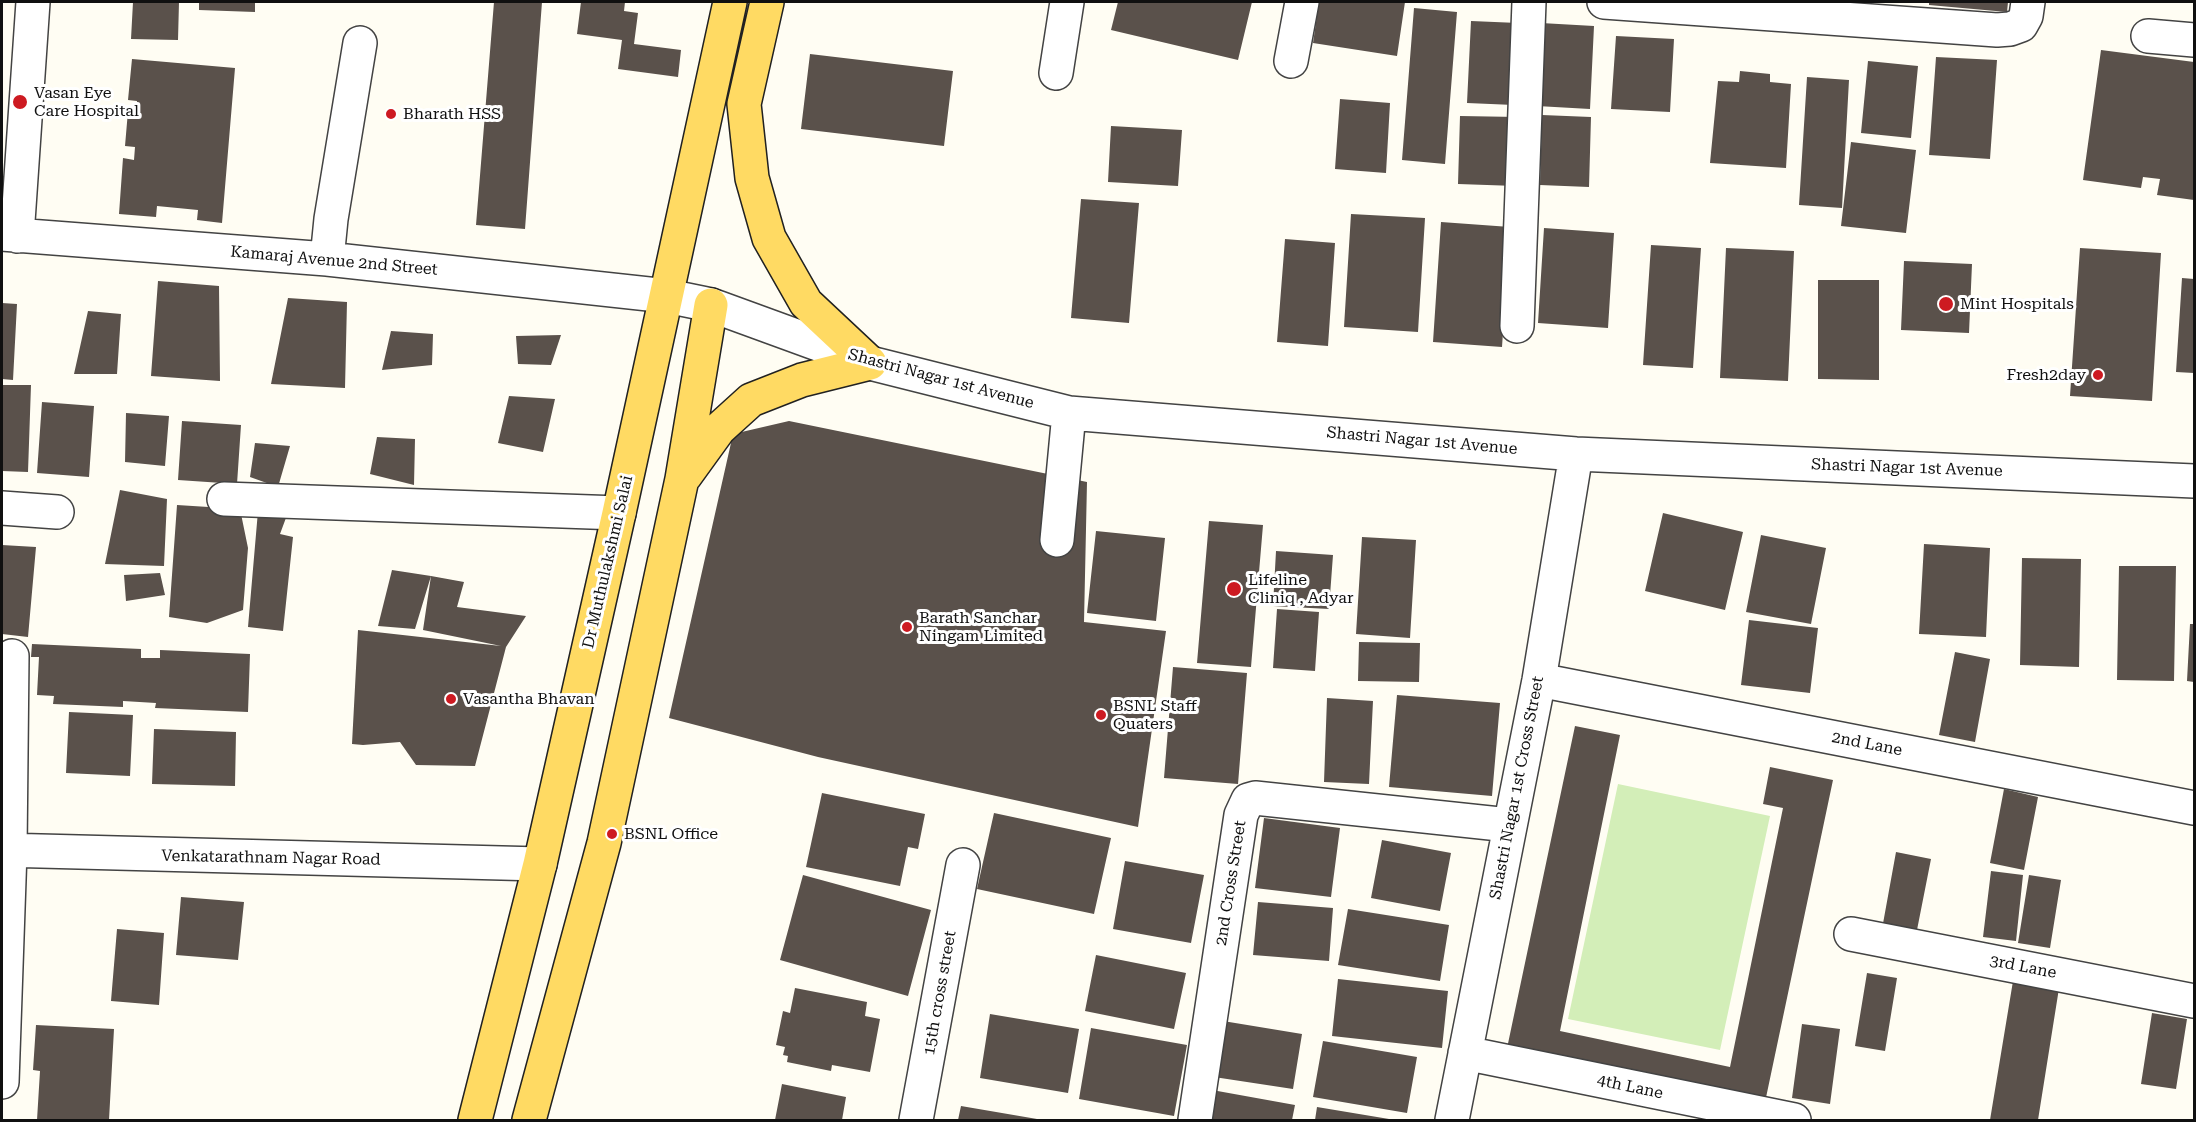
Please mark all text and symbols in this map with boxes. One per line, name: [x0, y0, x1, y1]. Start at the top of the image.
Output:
place label: Vasan Eye Care Hospital: [34, 83, 139, 121]
marker: Vasan Eye Care Hospital: [11, 93, 29, 111]
place label: Bharath HSS: [403, 104, 501, 124]
marker: Bharath HSS: [384, 107, 398, 121]
street label: Kamaraj Avenue 2nd Street: [229, 242, 439, 280]
place label: Mint Hospitals: [1960, 294, 2074, 314]
marker: Mint Hospitals: [1937, 295, 1955, 313]
street label: Shastri Nagar 1st Avenue: [846, 345, 1036, 413]
place label: Fresh2day: [2006, 365, 2086, 385]
marker: Fresh2day: [2091, 368, 2105, 382]
street label: Shastri Nagar 1st Avenue: [1326, 423, 1518, 459]
street label: Shastri Nagar 1st Avenue: [1811, 455, 2003, 481]
street label: Dr Muthulakshmi Salai: [579, 474, 637, 650]
place label: Lifeline Cliniq , Adyar: [1248, 570, 1353, 608]
marker: Lifeline Cliniq , Adyar: [1225, 580, 1243, 598]
place label: Barath Sanchar Ningam Limited: [919, 608, 1043, 646]
marker: Barath Sanchar Ningam Limited: [900, 620, 914, 634]
street label: Shastri Nagar 1st Cross Street: [1486, 675, 1548, 901]
place label: Vasantha Bhavan: [463, 689, 595, 709]
marker: Vasantha Bhavan: [444, 692, 458, 706]
place label: BSNL Staff Quaters: [1113, 696, 1197, 734]
marker: BSNL Staff Quaters: [1094, 708, 1108, 722]
street label: 2nd Lane: [1830, 728, 1904, 760]
street label: 2nd Cross Street: [1212, 819, 1250, 947]
place label: BSNL Office: [624, 824, 718, 844]
marker: BSNL Office: [605, 827, 619, 841]
street label: Venkatarathnam Nagar Road: [161, 846, 381, 870]
street label: 15th cross street: [920, 929, 960, 1057]
street label: 3rd Lane: [1988, 951, 2058, 983]
street label: 4th Lane: [1595, 1071, 1665, 1103]

